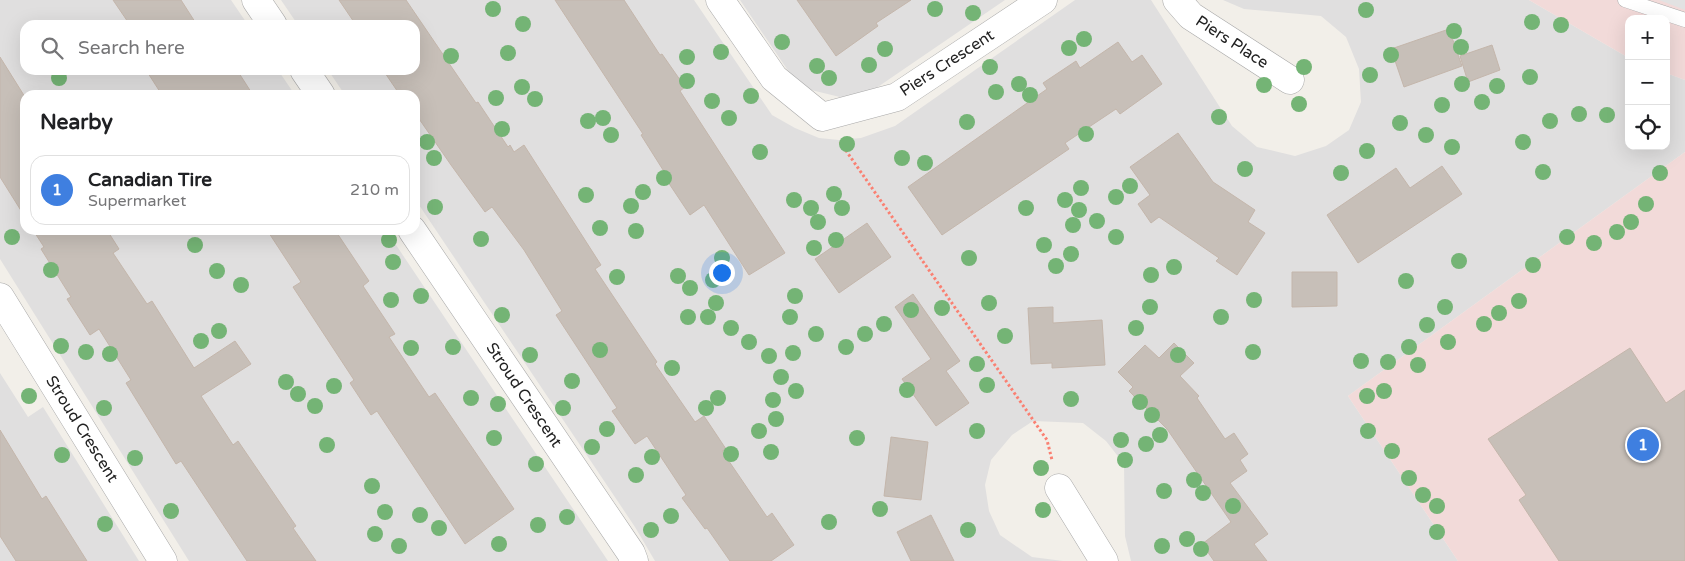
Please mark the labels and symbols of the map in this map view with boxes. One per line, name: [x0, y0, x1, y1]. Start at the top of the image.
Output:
street label: Piers Place: [1192, 11, 1272, 73]
street label: Piers Crescent: [896, 25, 998, 101]
your location: [709, 260, 735, 286]
street label: Stroud Crescent: [482, 339, 566, 451]
street label: Stroud Crescent: [41, 372, 123, 486]
pin: 1: [1627, 426, 1659, 464]

